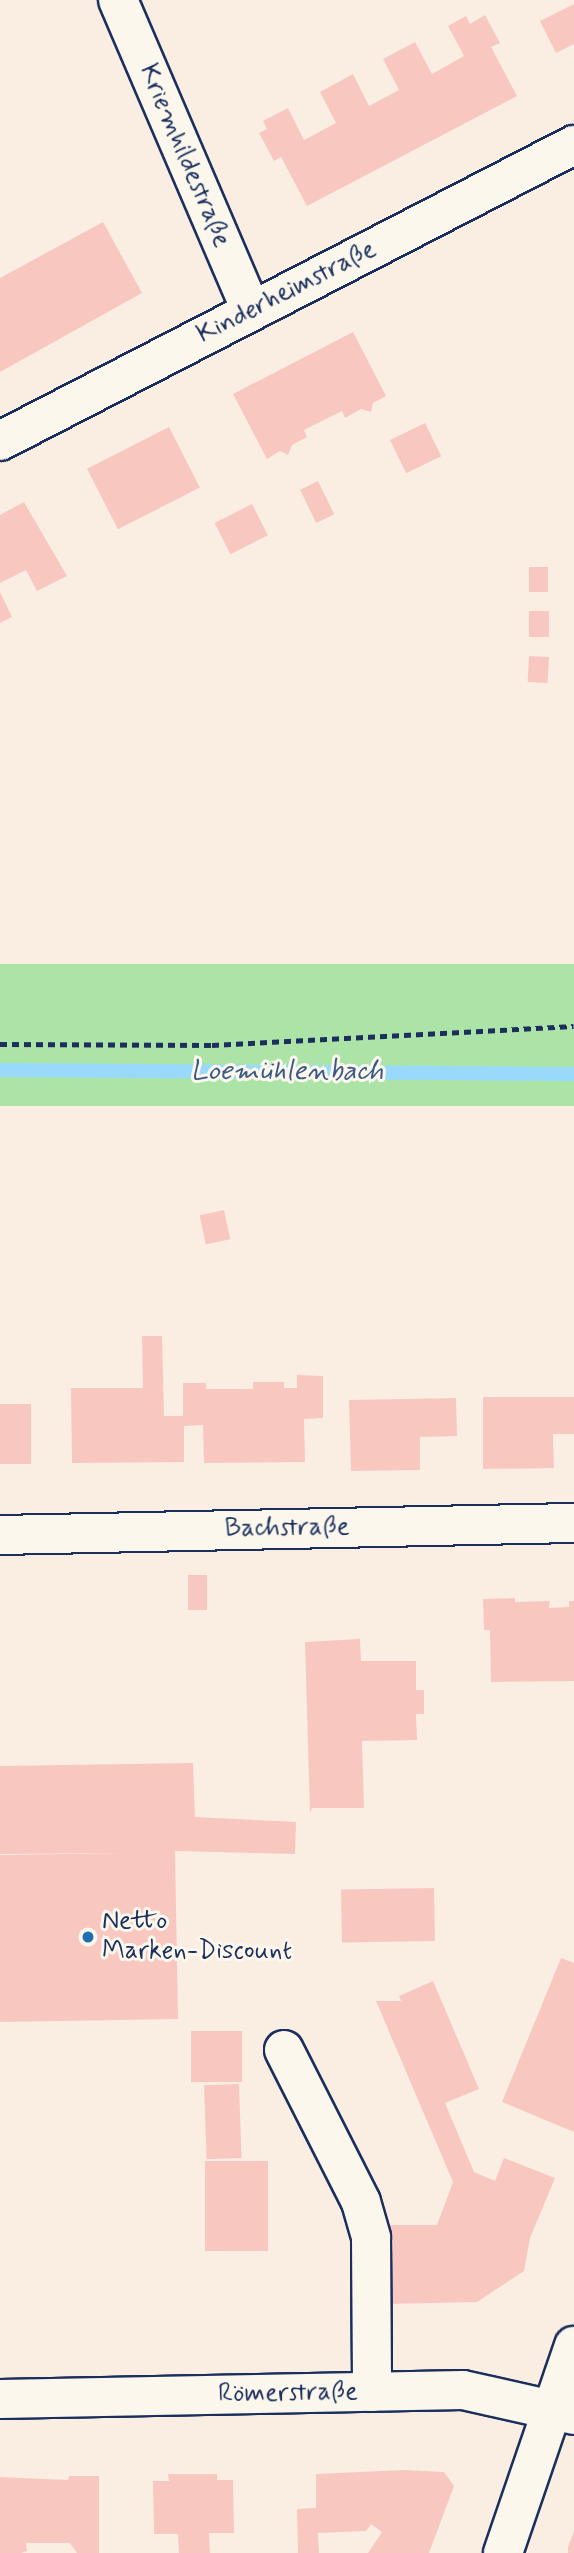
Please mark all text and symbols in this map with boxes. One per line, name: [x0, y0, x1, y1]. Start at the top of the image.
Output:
street label: Kriemhildestraße: [131, 60, 237, 252]
street label: Kinderheimstraße: [192, 234, 382, 352]
water label: Loemühlenbach: [190, 1055, 384, 1089]
street label: Bachstraße: [224, 1512, 350, 1546]
place label: Netto Marken-Discount: [102, 1906, 292, 1968]
marker: Netto Marken-Discount: [80, 1929, 96, 1945]
street label: Römerstraße: [218, 2377, 358, 2411]

